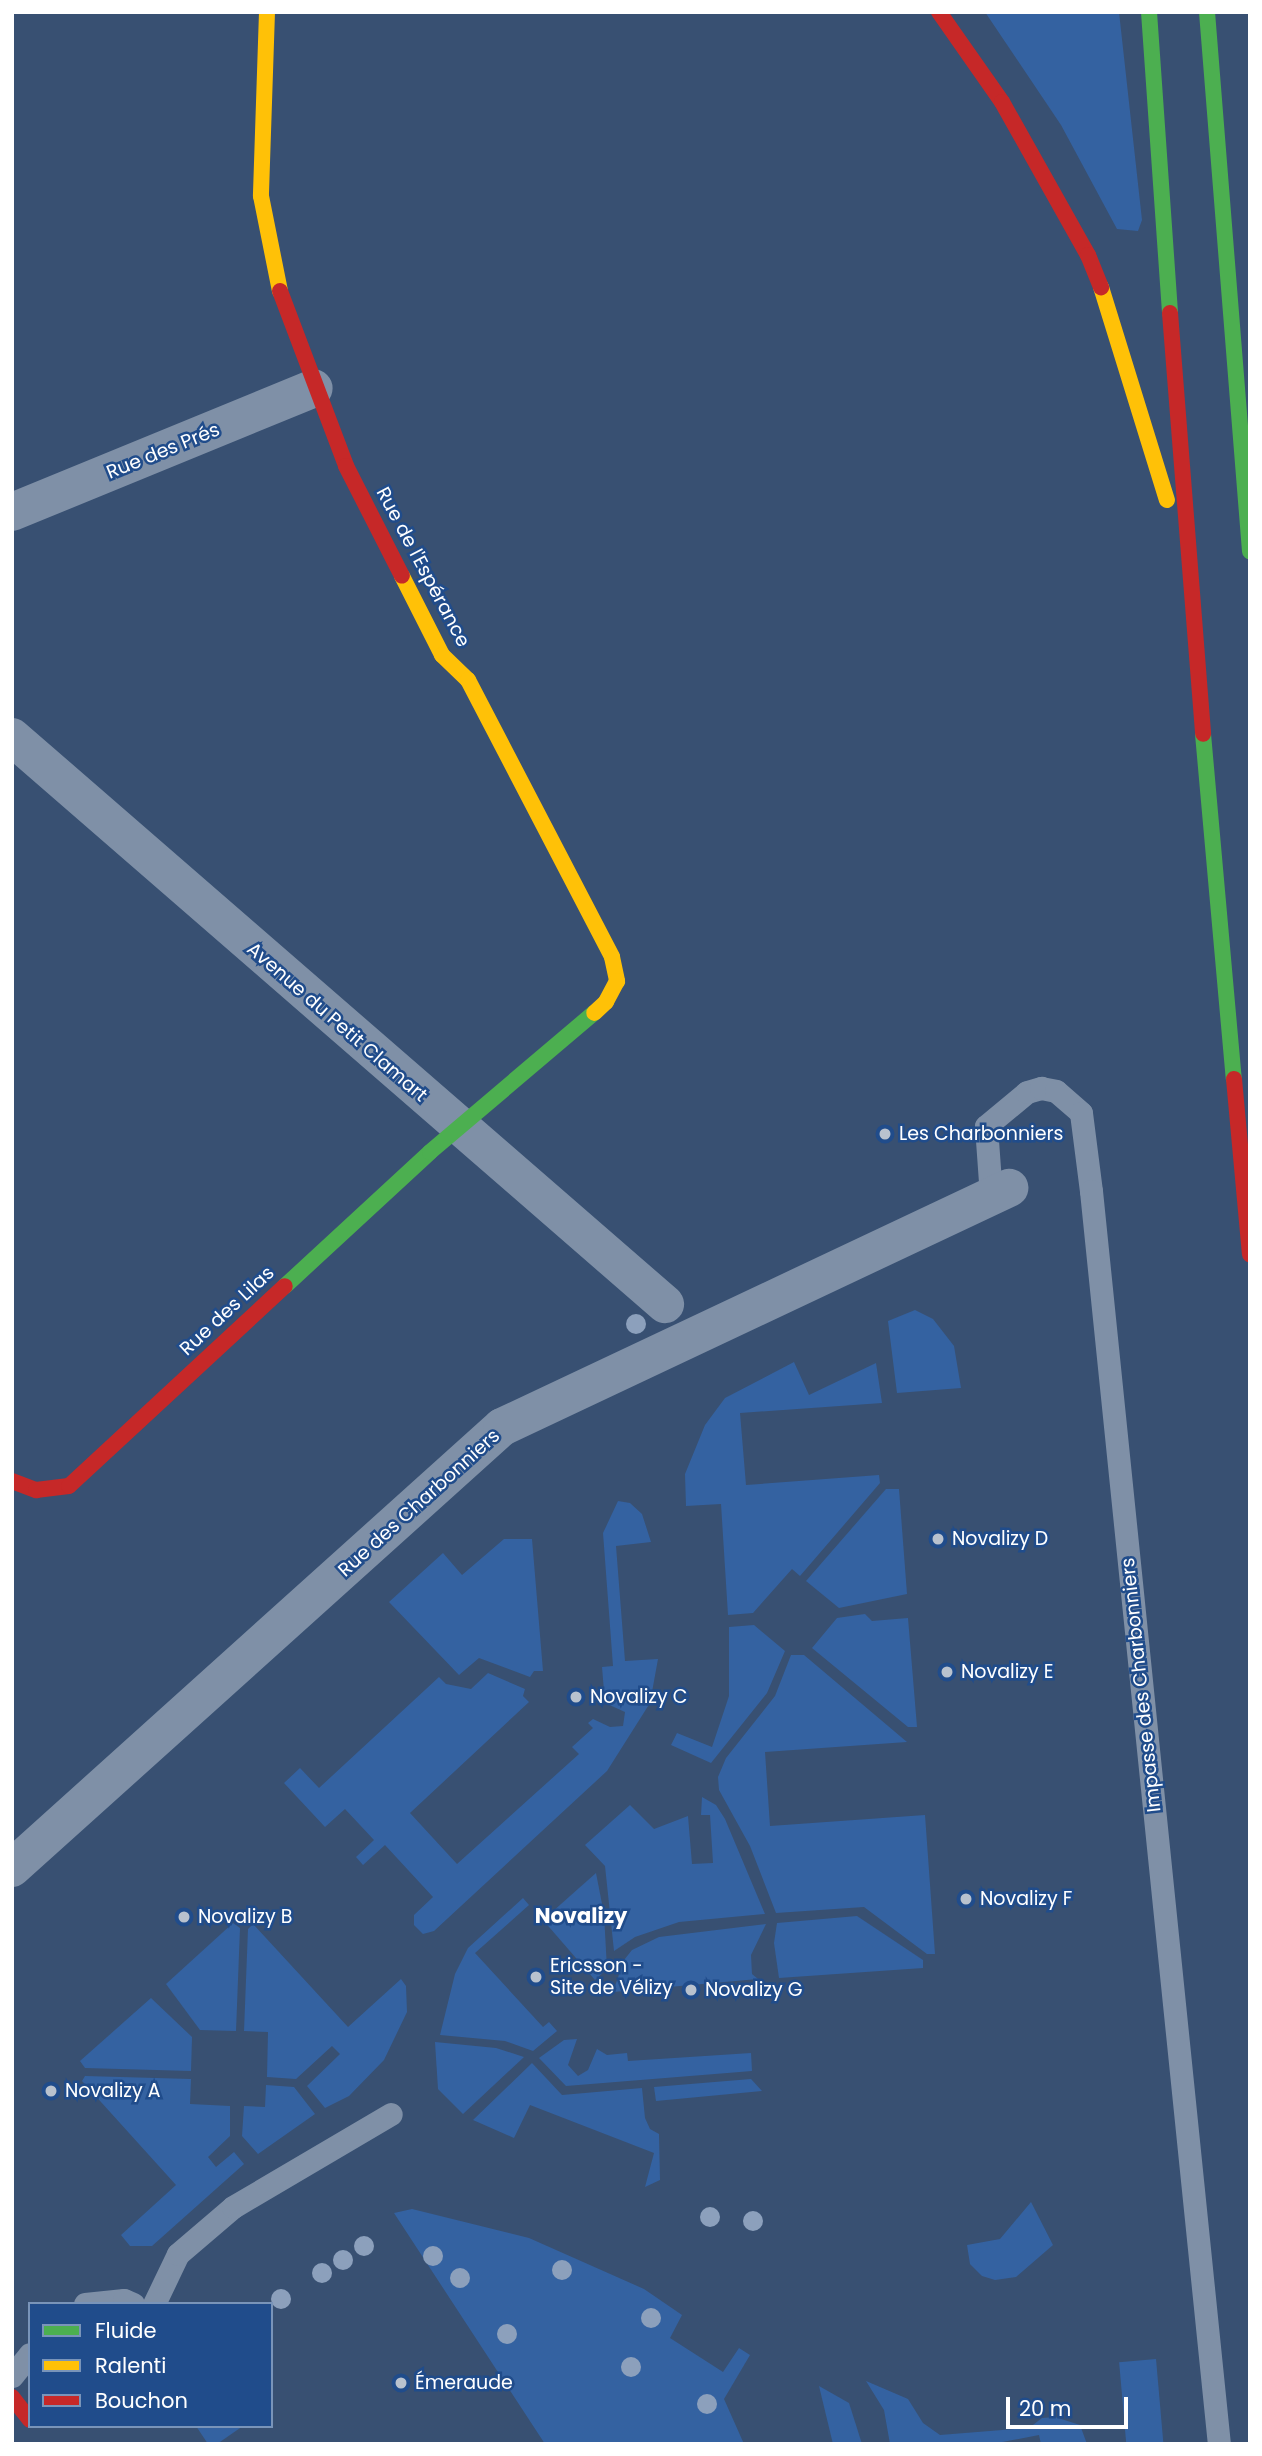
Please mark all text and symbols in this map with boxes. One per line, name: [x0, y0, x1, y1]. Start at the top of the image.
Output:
street label: Rue des Prés: [103, 418, 223, 484]
street label: Rue de l'Espérance: [371, 483, 475, 651]
street label: Avenue du Petit Clamart: [242, 937, 432, 1107]
place label: Les Charbonniers: [899, 1123, 1064, 1145]
marker: Les Charbonniers: [877, 1126, 893, 1142]
street label: Rue des Lilas: [175, 1262, 279, 1360]
street label: Rue des Charbonniers: [333, 1424, 505, 1582]
place label: Novalizy D: [952, 1528, 1048, 1550]
marker: Novalizy D: [930, 1531, 946, 1547]
street label: Impasse des Charbonniers: [1116, 1557, 1166, 1813]
place label: Novalizy E: [961, 1661, 1054, 1683]
marker: Novalizy E: [939, 1664, 955, 1680]
place label: Novalizy C: [590, 1686, 687, 1708]
marker: Novalizy C: [568, 1689, 584, 1705]
place label: Novalizy F: [980, 1888, 1072, 1910]
marker: Novalizy F: [958, 1891, 974, 1907]
district label: Novalizy: [535, 1903, 627, 1929]
place label: Novalizy B: [198, 1906, 292, 1928]
marker: Novalizy B: [176, 1909, 192, 1925]
place label: Ericsson - Site de Vélizy: [550, 1955, 673, 1999]
marker: Ericsson - Site de Vélizy: [528, 1969, 544, 1985]
place label: Novalizy G: [705, 1979, 803, 2001]
marker: Novalizy G: [683, 1982, 699, 1998]
place label: Novalizy A: [65, 2080, 161, 2102]
marker: Novalizy A: [43, 2083, 59, 2099]
legend: [28, 2302, 273, 2428]
text: Fluide: [95, 2316, 157, 2345]
text: Ralenti: [95, 2351, 166, 2380]
place label: Émeraude: [415, 2372, 513, 2394]
marker: Émeraude: [393, 2375, 409, 2391]
scale bar: [1010, 2382, 1132, 2426]
text: Bouchon: [95, 2386, 188, 2415]
text: 20 m: [1019, 2394, 1072, 2423]

